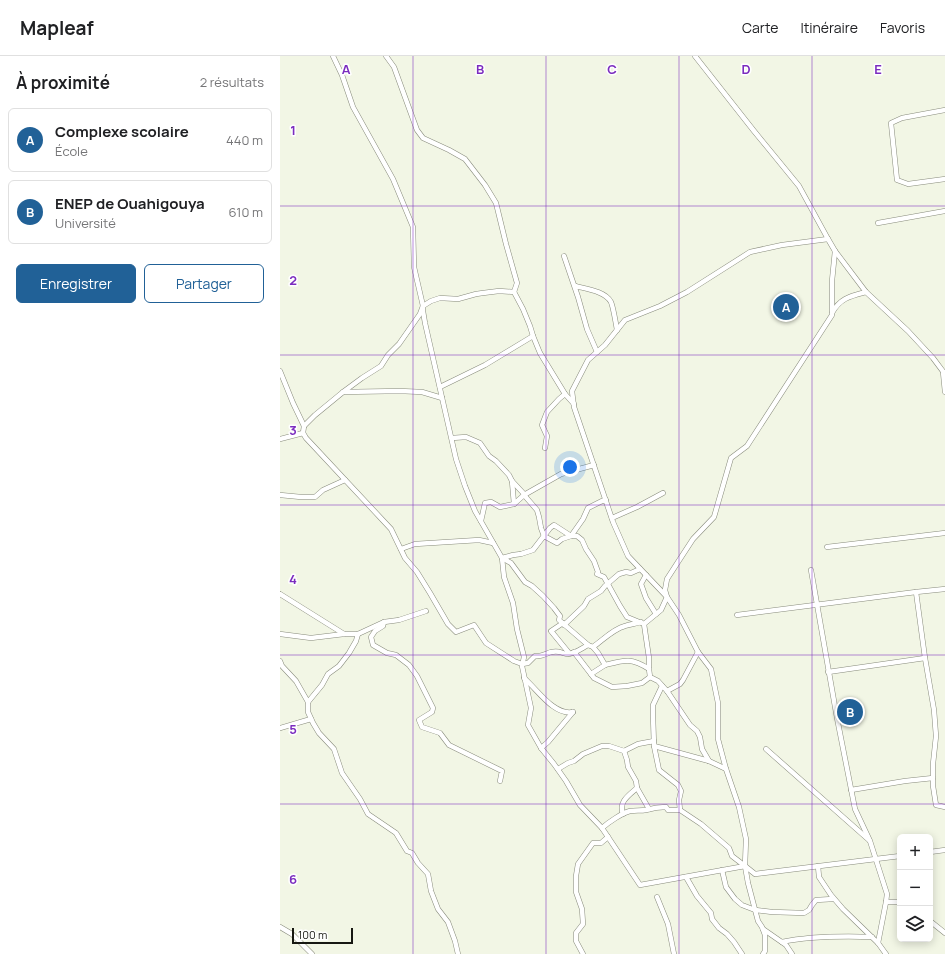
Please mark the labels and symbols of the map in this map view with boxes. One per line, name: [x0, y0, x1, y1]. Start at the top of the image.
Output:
text: A: [342, 60, 351, 78]
text: B: [476, 60, 484, 78]
text: C: [607, 60, 617, 78]
text: D: [741, 60, 751, 78]
text: E: [874, 60, 882, 78]
text: 1: [290, 121, 296, 139]
text: 2: [289, 271, 297, 289]
pin: A: [773, 292, 799, 322]
text: 3: [289, 421, 297, 439]
your location: [560, 457, 580, 477]
text: 4: [289, 570, 297, 588]
pin: B: [837, 697, 863, 727]
text: 5: [289, 720, 297, 738]
text: 6: [289, 870, 297, 888]
scale bar: [292, 926, 353, 945]

